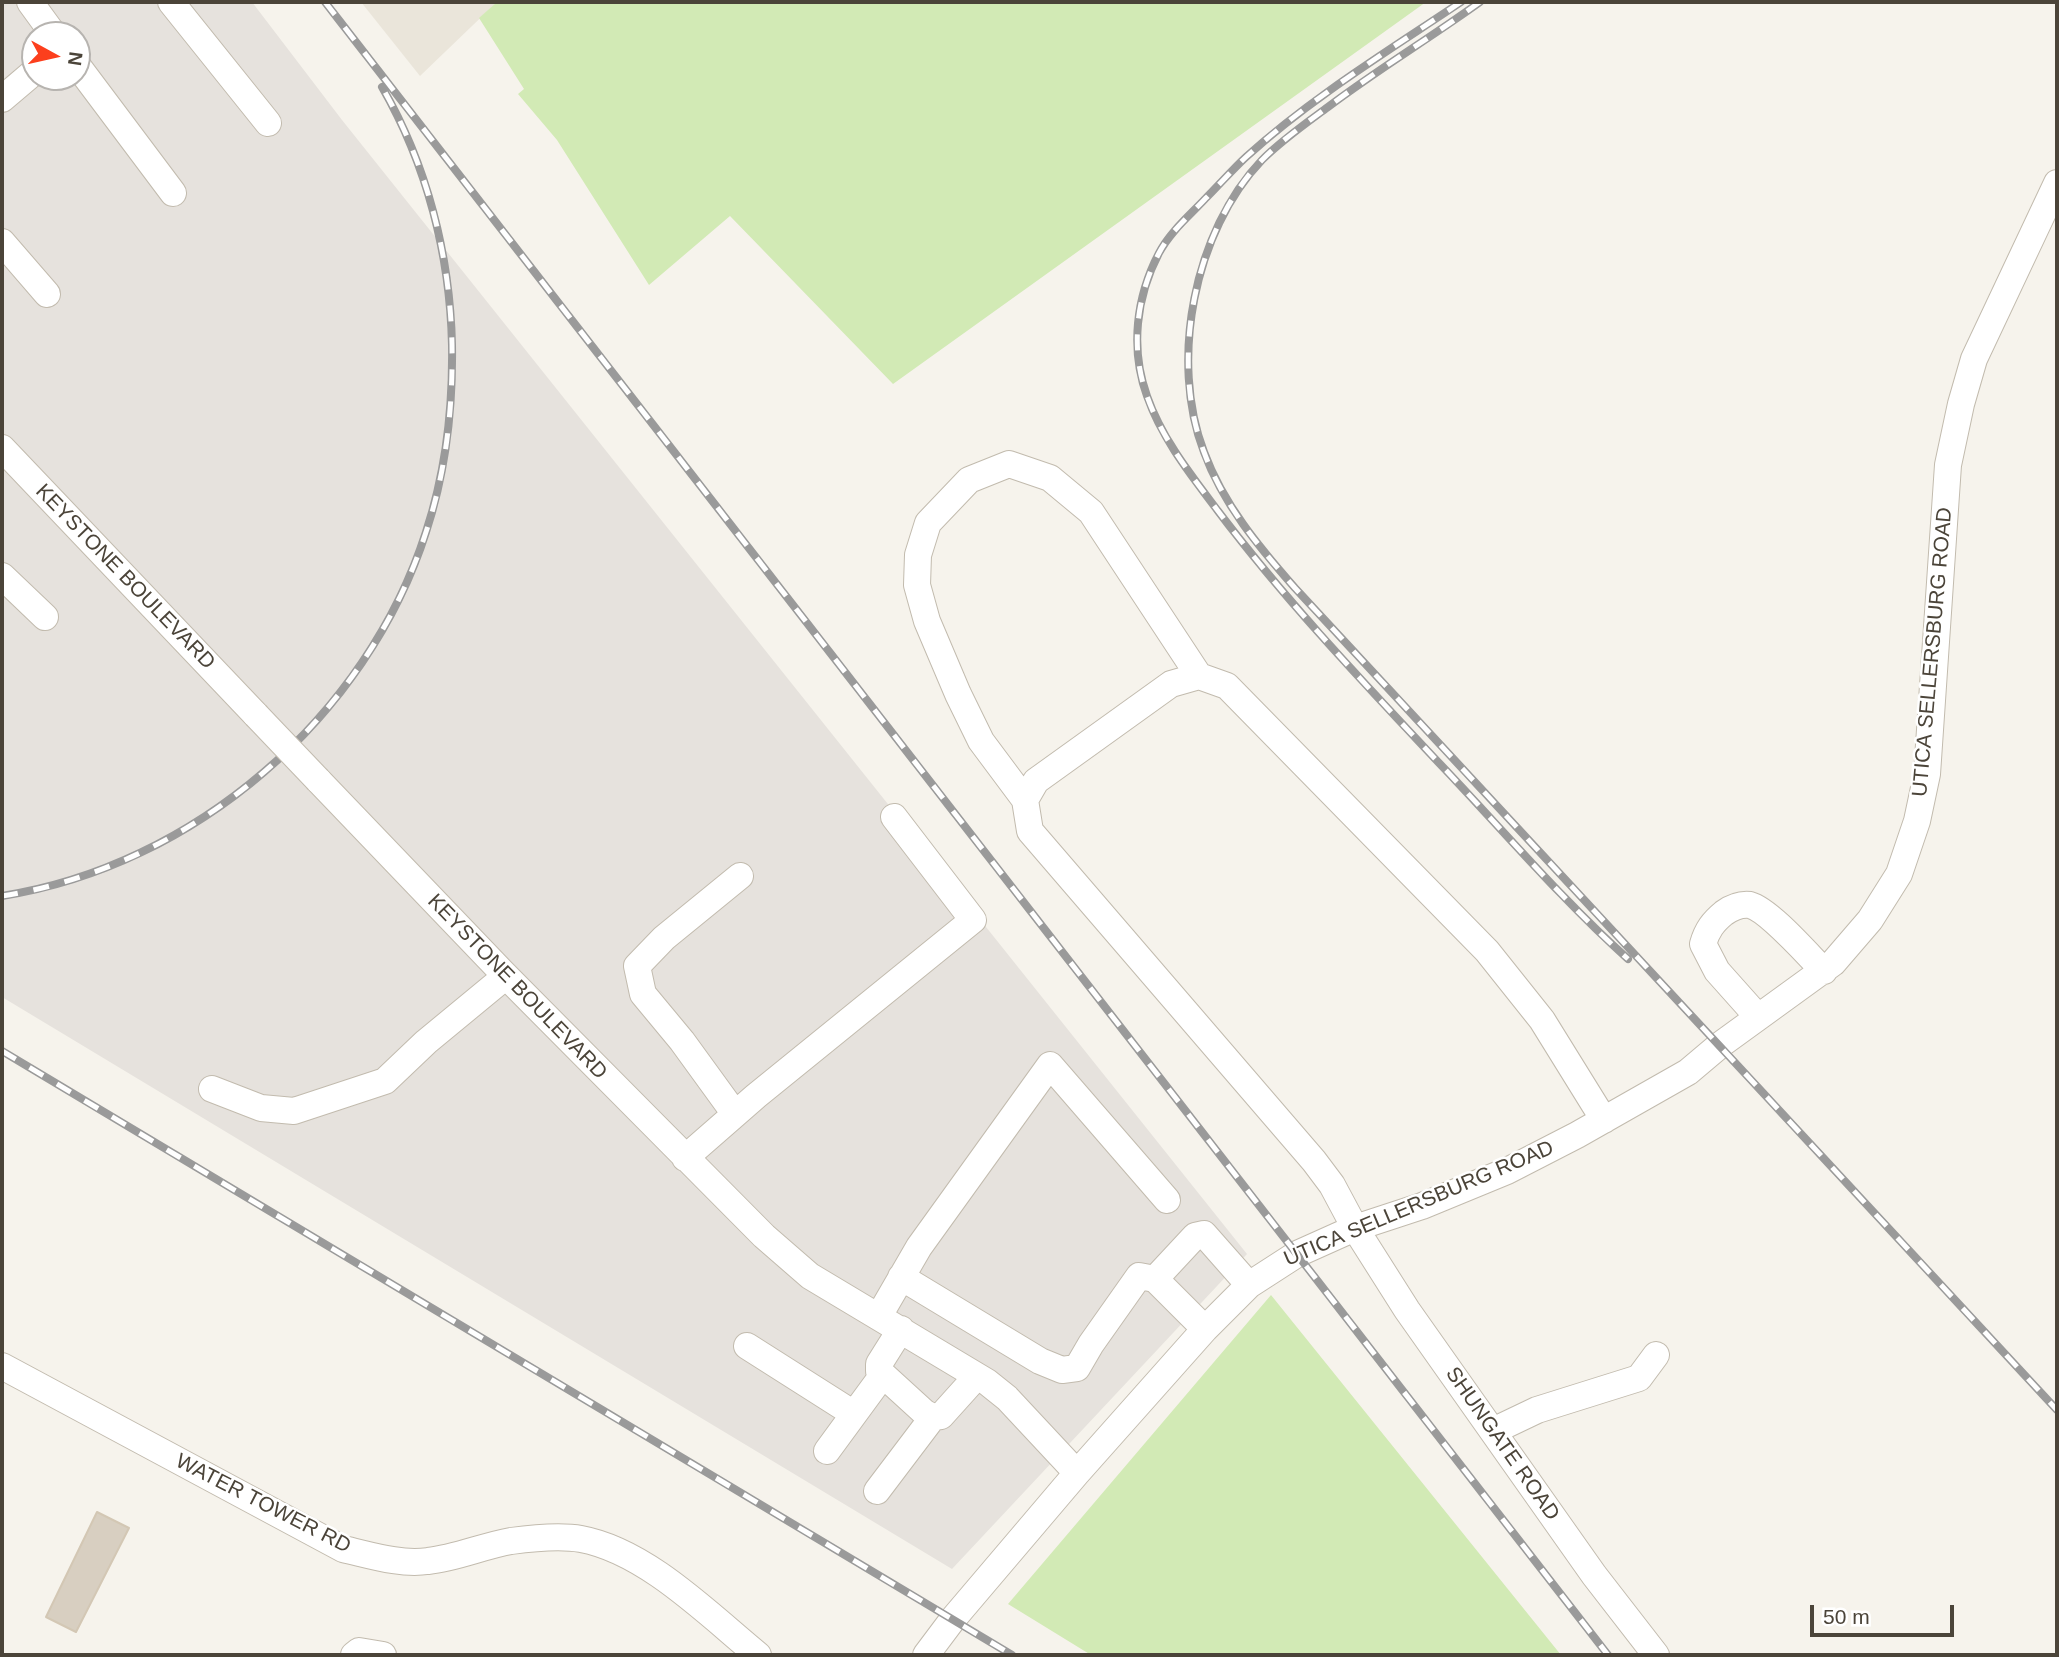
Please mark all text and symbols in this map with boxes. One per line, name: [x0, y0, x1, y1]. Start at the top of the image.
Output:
north arrow: [21, 21, 91, 91]
text: N: [64, 50, 87, 67]
street label: KEYSTONE BOULEVARD: [30, 479, 220, 675]
street label: UTICA SELLERSBURG ROAD: [1908, 506, 1958, 798]
street label: KEYSTONE BOULEVARD: [422, 889, 612, 1085]
street label: UTICA SELLERSBURG ROAD: [1280, 1136, 1558, 1272]
street label: SHUNGATE ROAD: [1440, 1362, 1564, 1526]
street label: WATER TOWER RD: [171, 1449, 355, 1559]
scale bar: [1814, 1590, 1958, 1634]
text: 50 m: [1823, 1605, 1870, 1628]

